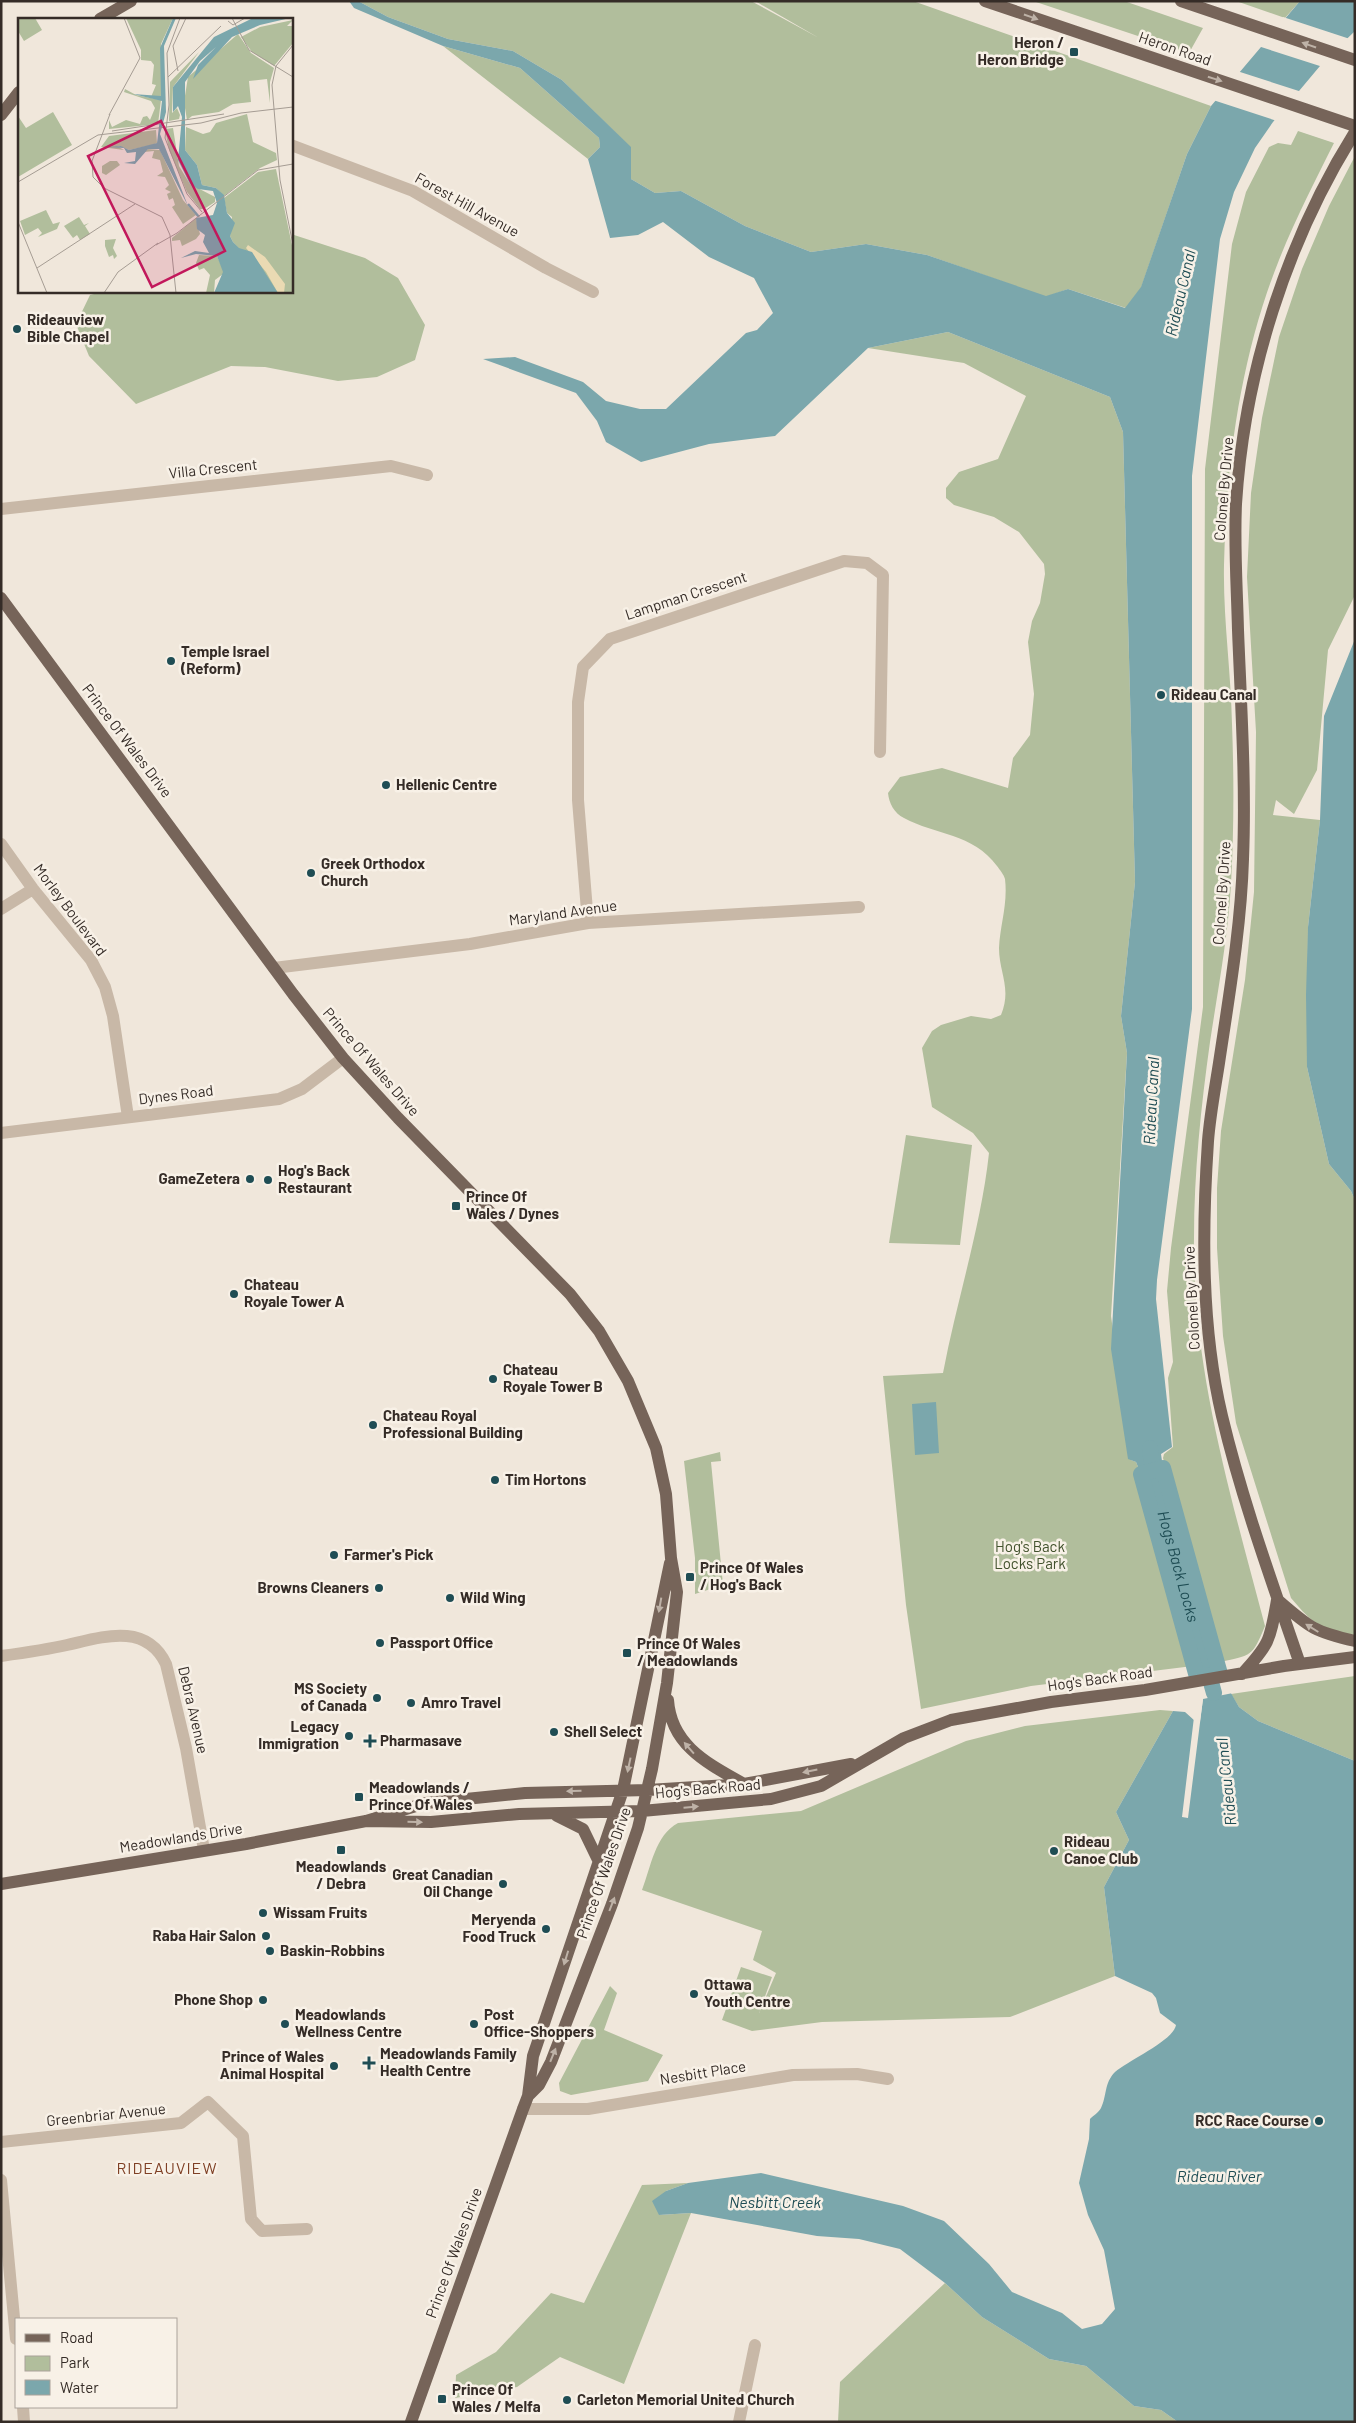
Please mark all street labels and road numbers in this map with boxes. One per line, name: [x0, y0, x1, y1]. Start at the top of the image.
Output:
street label: Heron Road: [1137, 27, 1214, 69]
street label: Forest Hill Avenue: [412, 168, 523, 240]
street label: Colonel By Drive: [1210, 436, 1236, 541]
street label: Villa Crescent: [168, 454, 258, 482]
street label: Lampman Crescent: [623, 567, 749, 623]
street label: Prince Of Wales Drive: [79, 680, 176, 801]
street label: Colonel By Drive: [1208, 840, 1234, 945]
street label: Morley Boulevard: [30, 860, 111, 959]
street label: Maryland Avenue: [508, 896, 618, 929]
street label: Prince Of Wales Drive: [320, 1004, 424, 1119]
street label: Dynes Road: [137, 1080, 214, 1108]
street label: Colonel By Drive: [1179, 1246, 1203, 1350]
street label: Hog's Back Road: [1046, 1662, 1154, 1694]
street label: Debra Avenue: [175, 1664, 213, 1755]
street label: Hog's Back Road: [654, 1774, 762, 1802]
street label: Prince Of Wales Drive: [572, 1805, 634, 1941]
street label: Meadowlands Drive: [118, 1818, 244, 1856]
street label: Nesbitt Place: [659, 2056, 747, 2088]
street label: Greenbriar Avenue: [45, 2099, 166, 2129]
street label: Prince Of Wales Drive: [421, 2185, 485, 2320]

